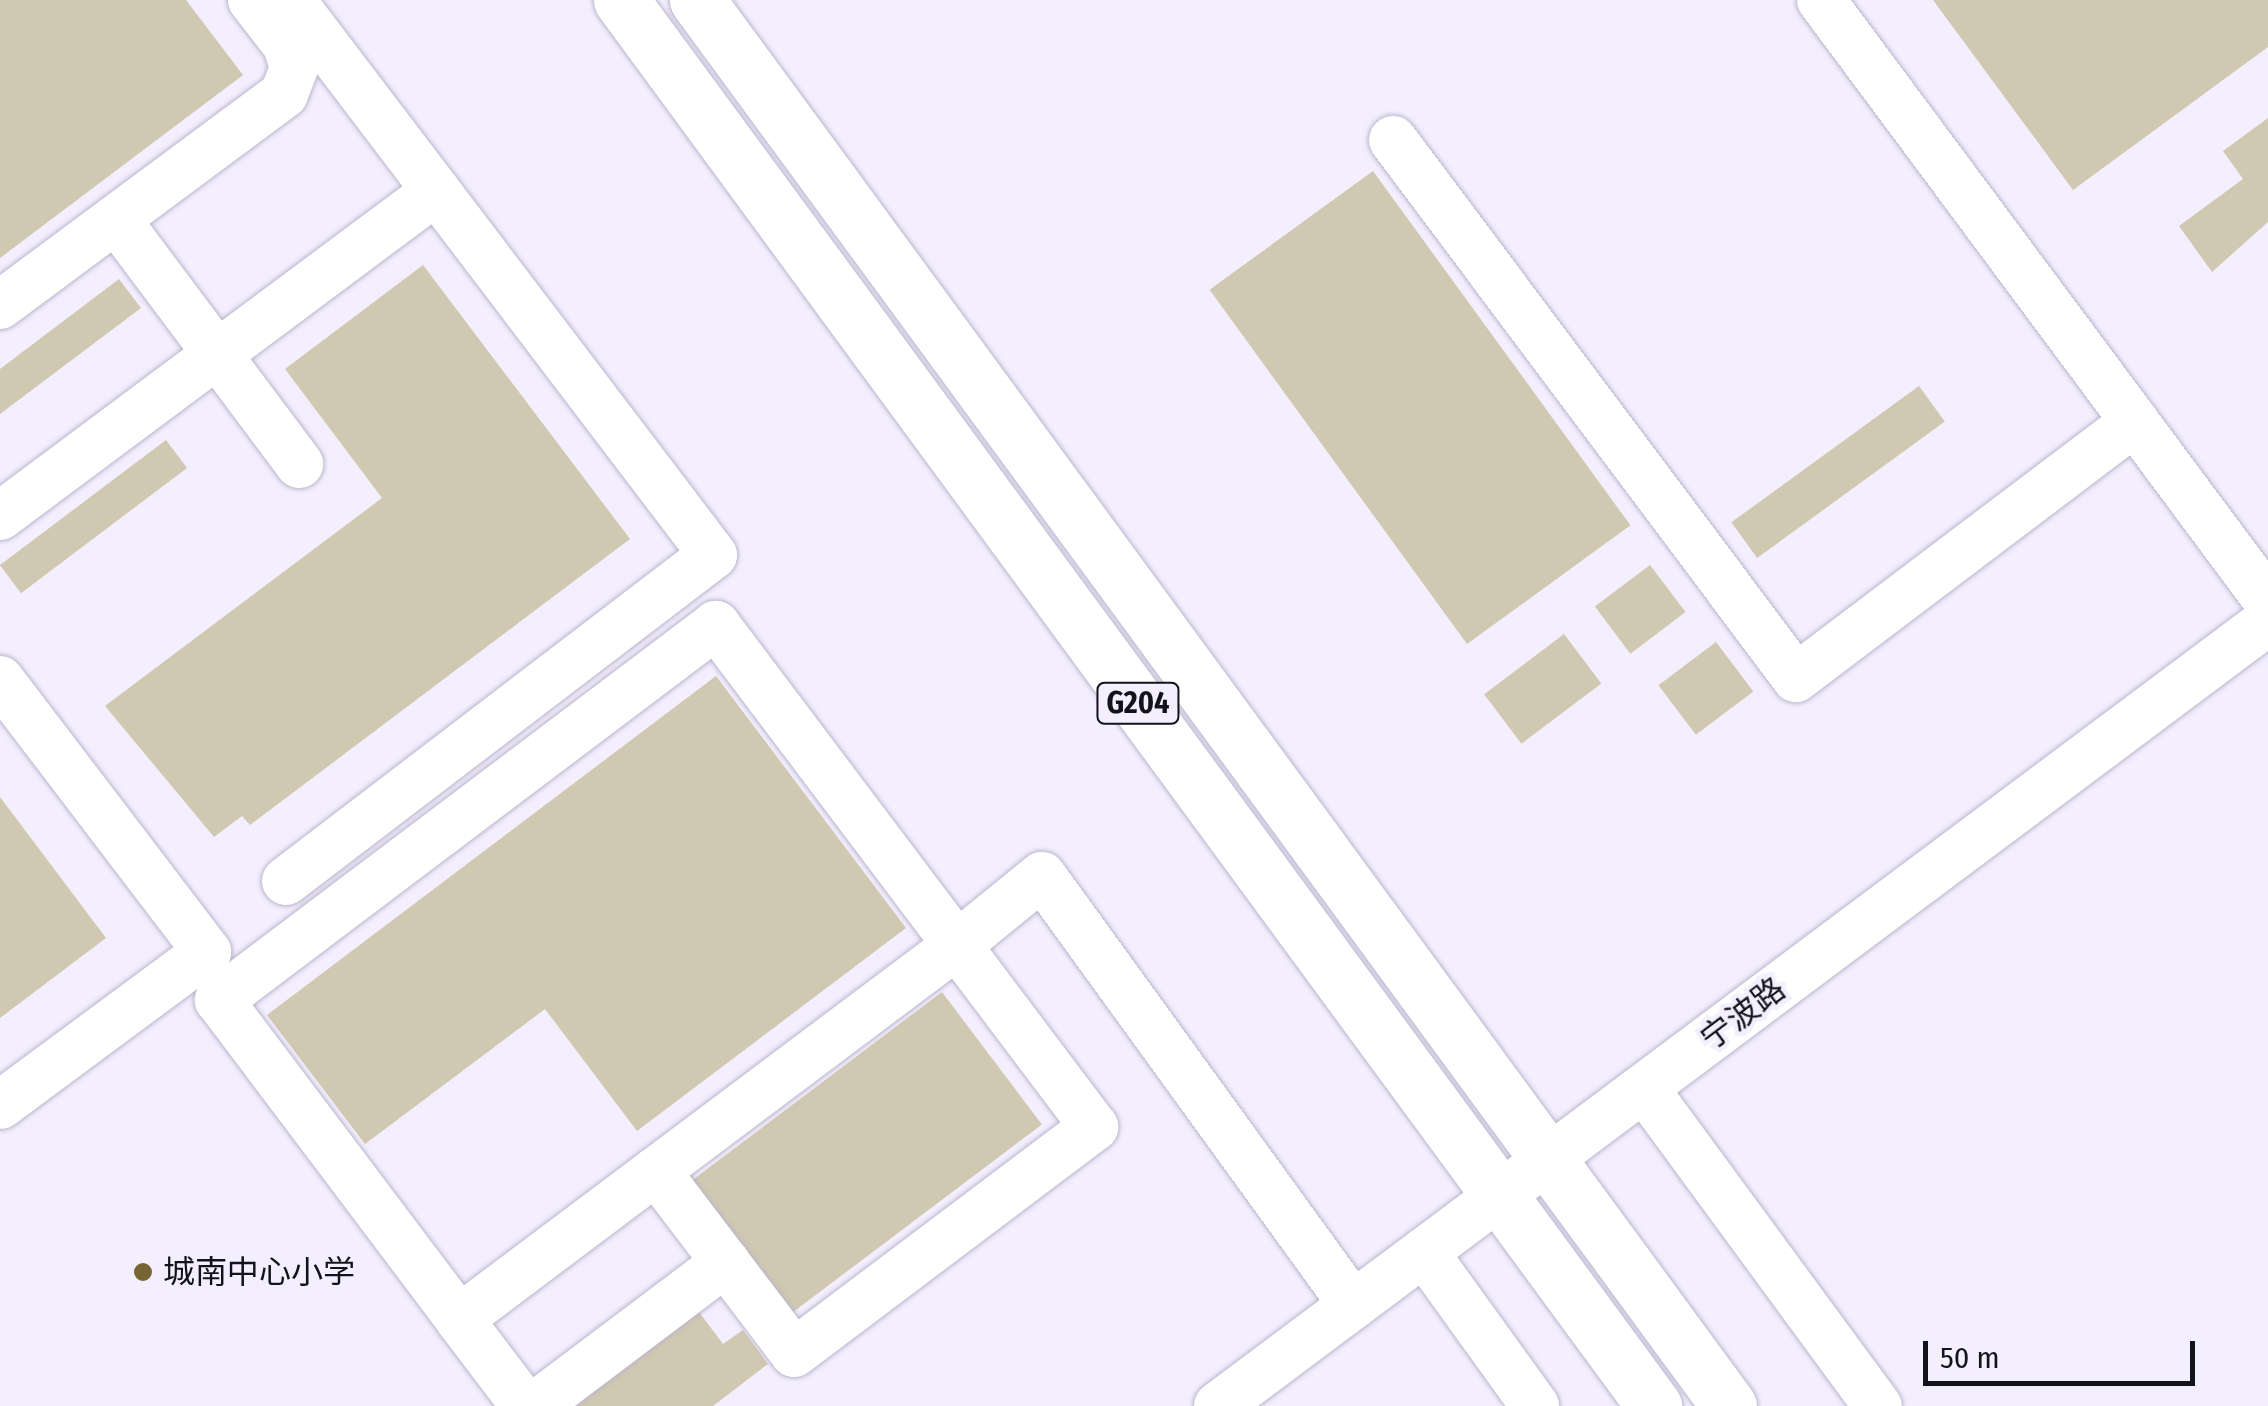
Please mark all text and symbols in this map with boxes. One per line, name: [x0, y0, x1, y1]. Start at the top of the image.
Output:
road number: G204: [1096, 678, 1180, 728]
street label: 宁波路: [1693, 970, 1793, 1058]
place label: 城南中心小学: [163, 1253, 355, 1291]
marker: 城南中心小学: [132, 1261, 154, 1283]
scale bar: [1928, 1321, 2200, 1383]
text: 50 m: [1940, 1340, 2000, 1376]

